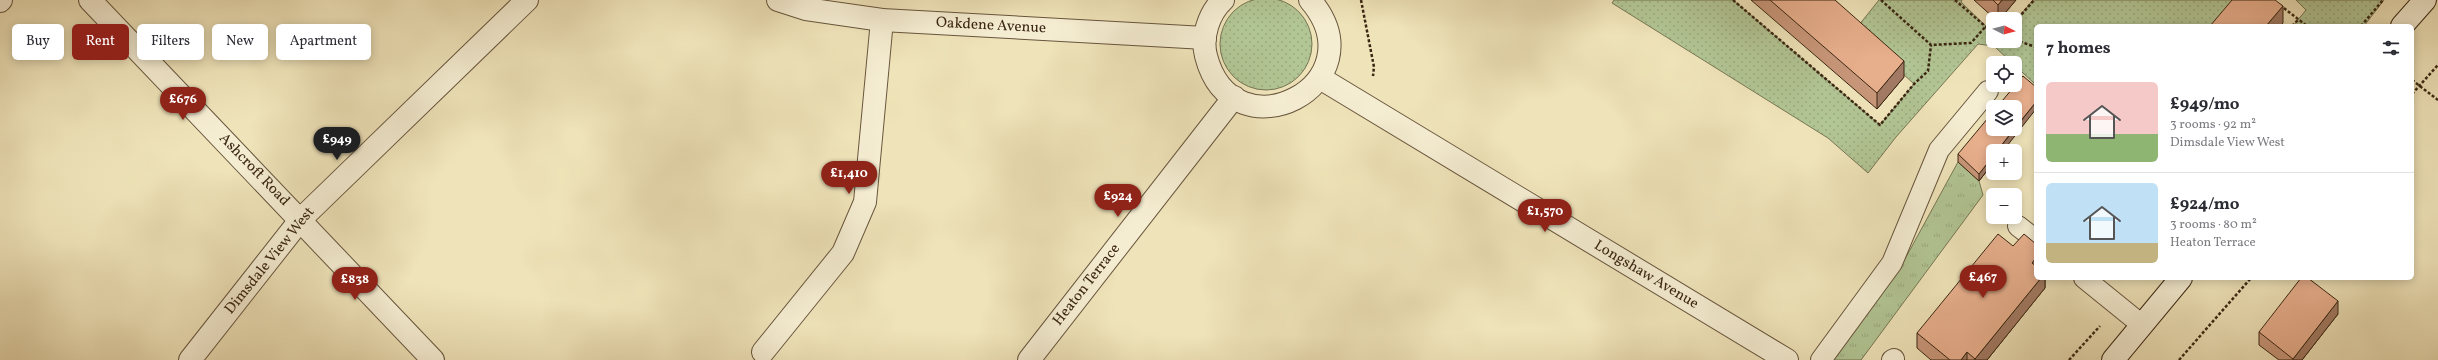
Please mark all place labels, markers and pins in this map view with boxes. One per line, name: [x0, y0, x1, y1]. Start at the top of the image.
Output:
pin: £676: [159, 87, 207, 121]
pin: £949: [313, 127, 361, 161]
pin: £1,410: [816, 161, 882, 195]
pin: £924: [1094, 184, 1142, 218]
pin: £1,570: [1512, 199, 1578, 233]
pin: £467: [1959, 265, 2007, 299]
pin: £838: [331, 267, 379, 301]

